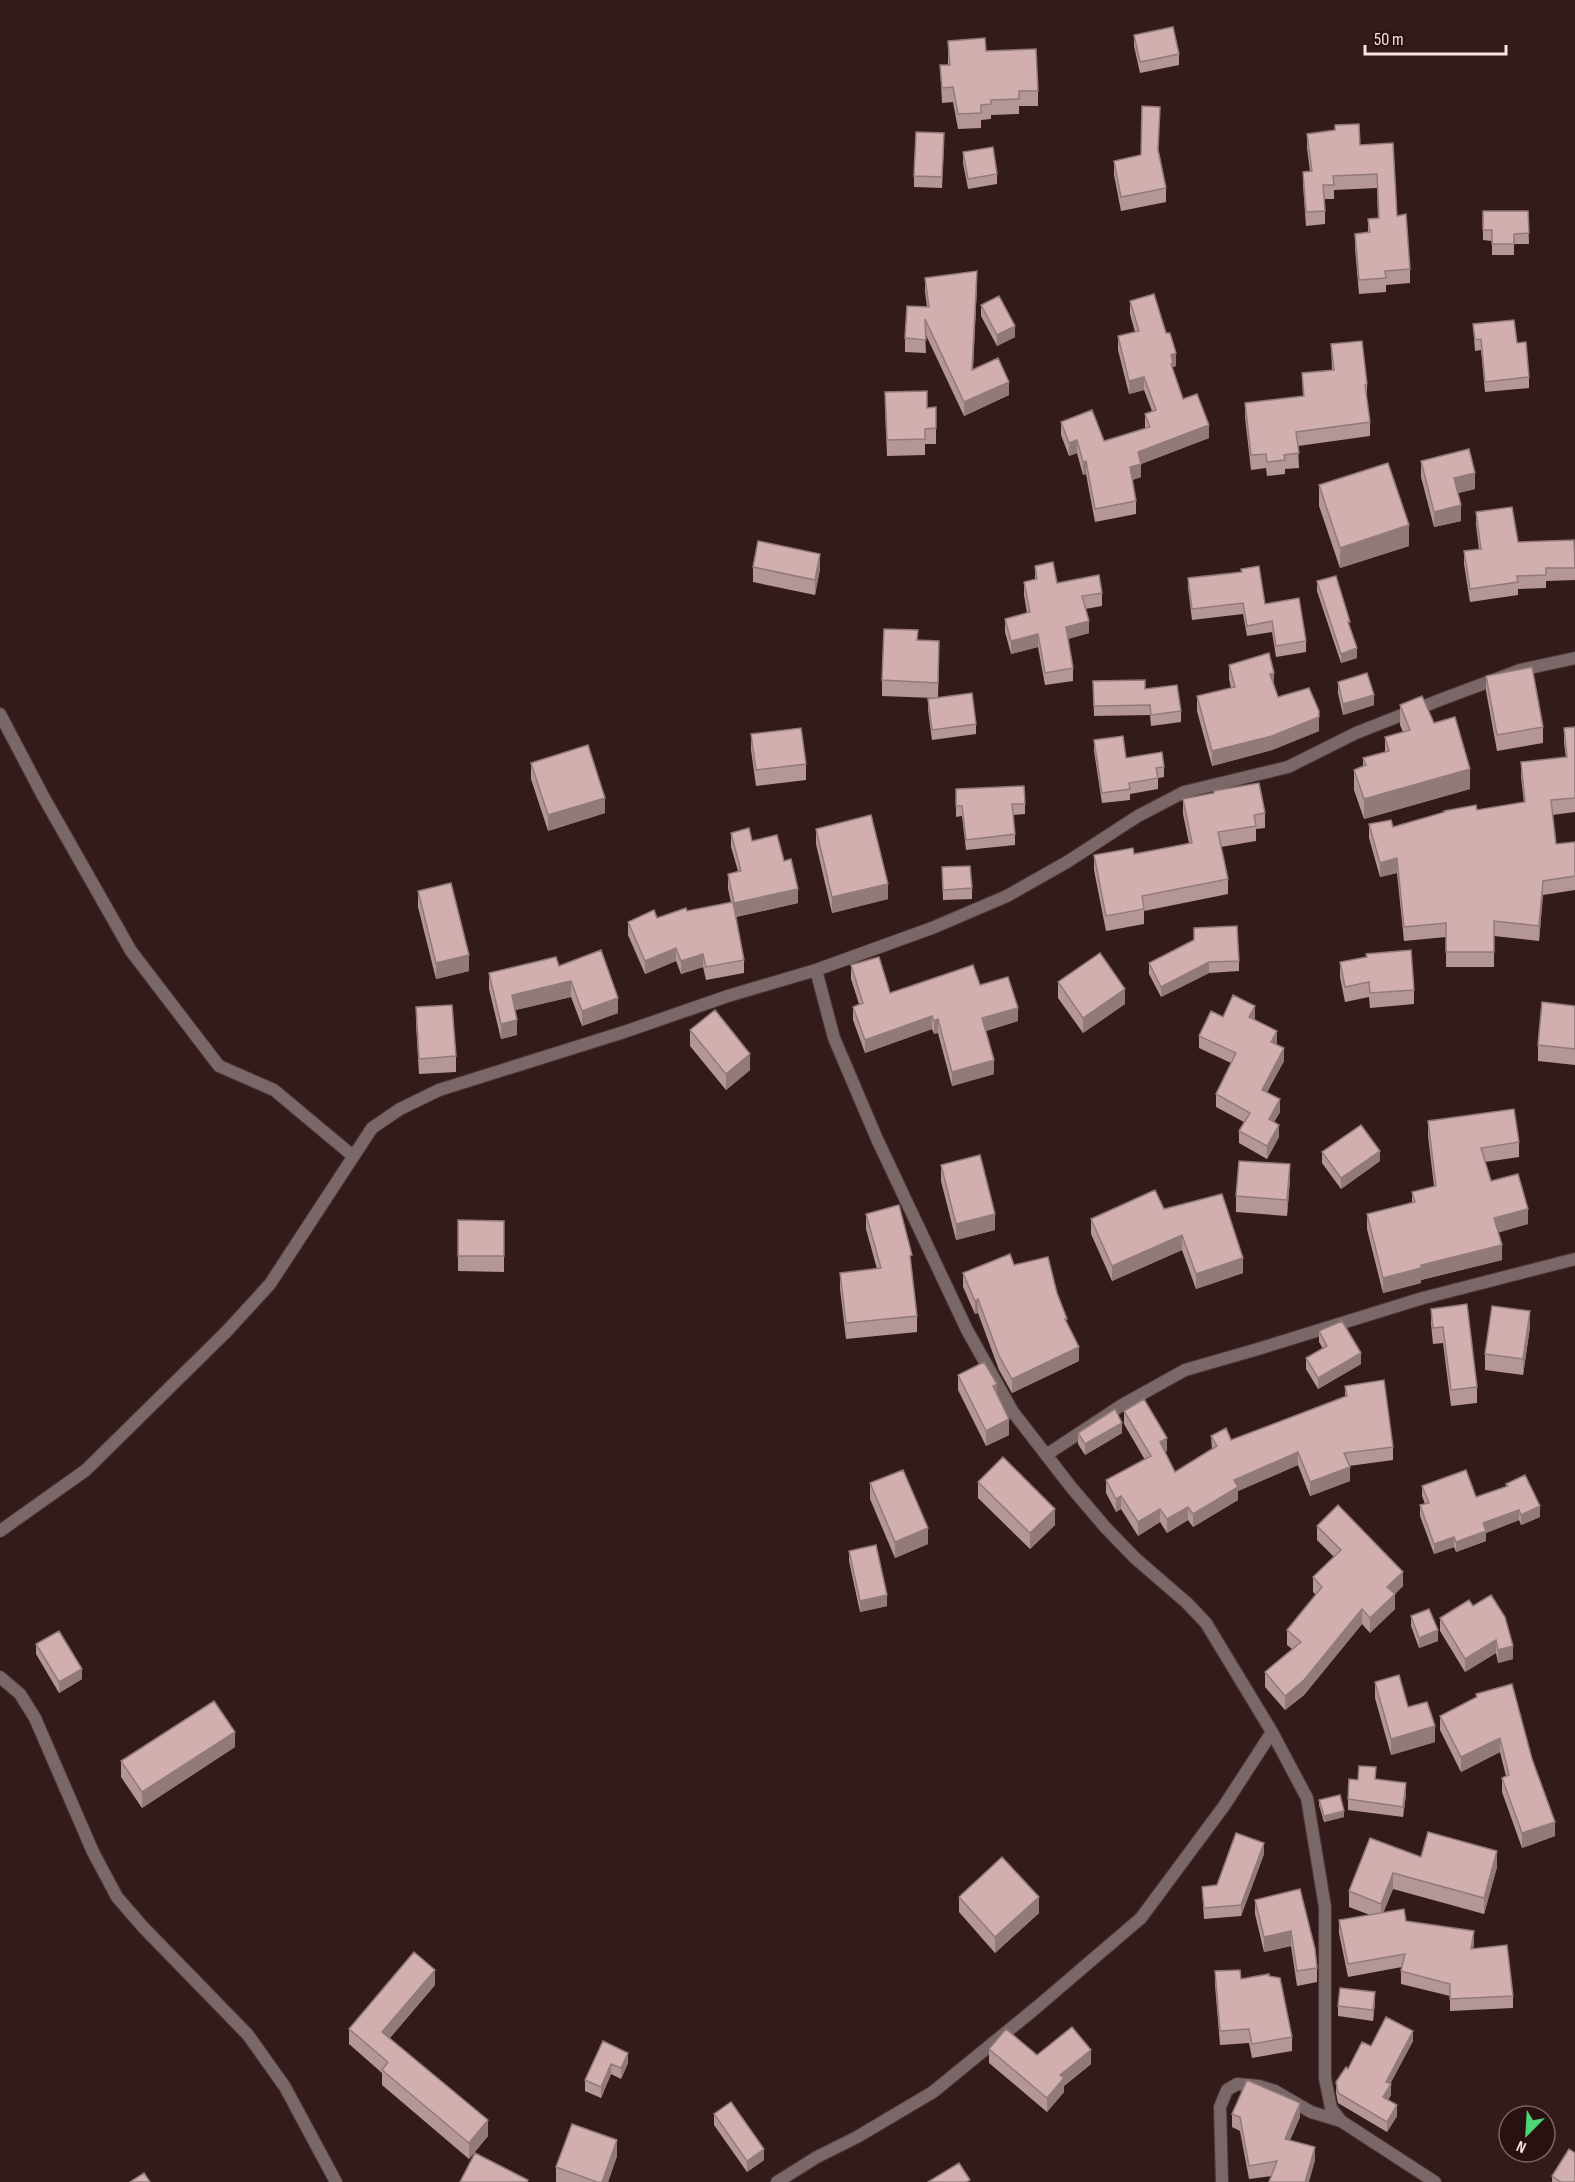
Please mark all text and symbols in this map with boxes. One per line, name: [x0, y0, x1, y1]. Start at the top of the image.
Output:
scale bar: [1365, 18, 1506, 56]
text: 50 m: [1374, 29, 1404, 50]
north arrow: [1497, 2104, 1557, 2164]
text: N: [1514, 2136, 1529, 2157]

